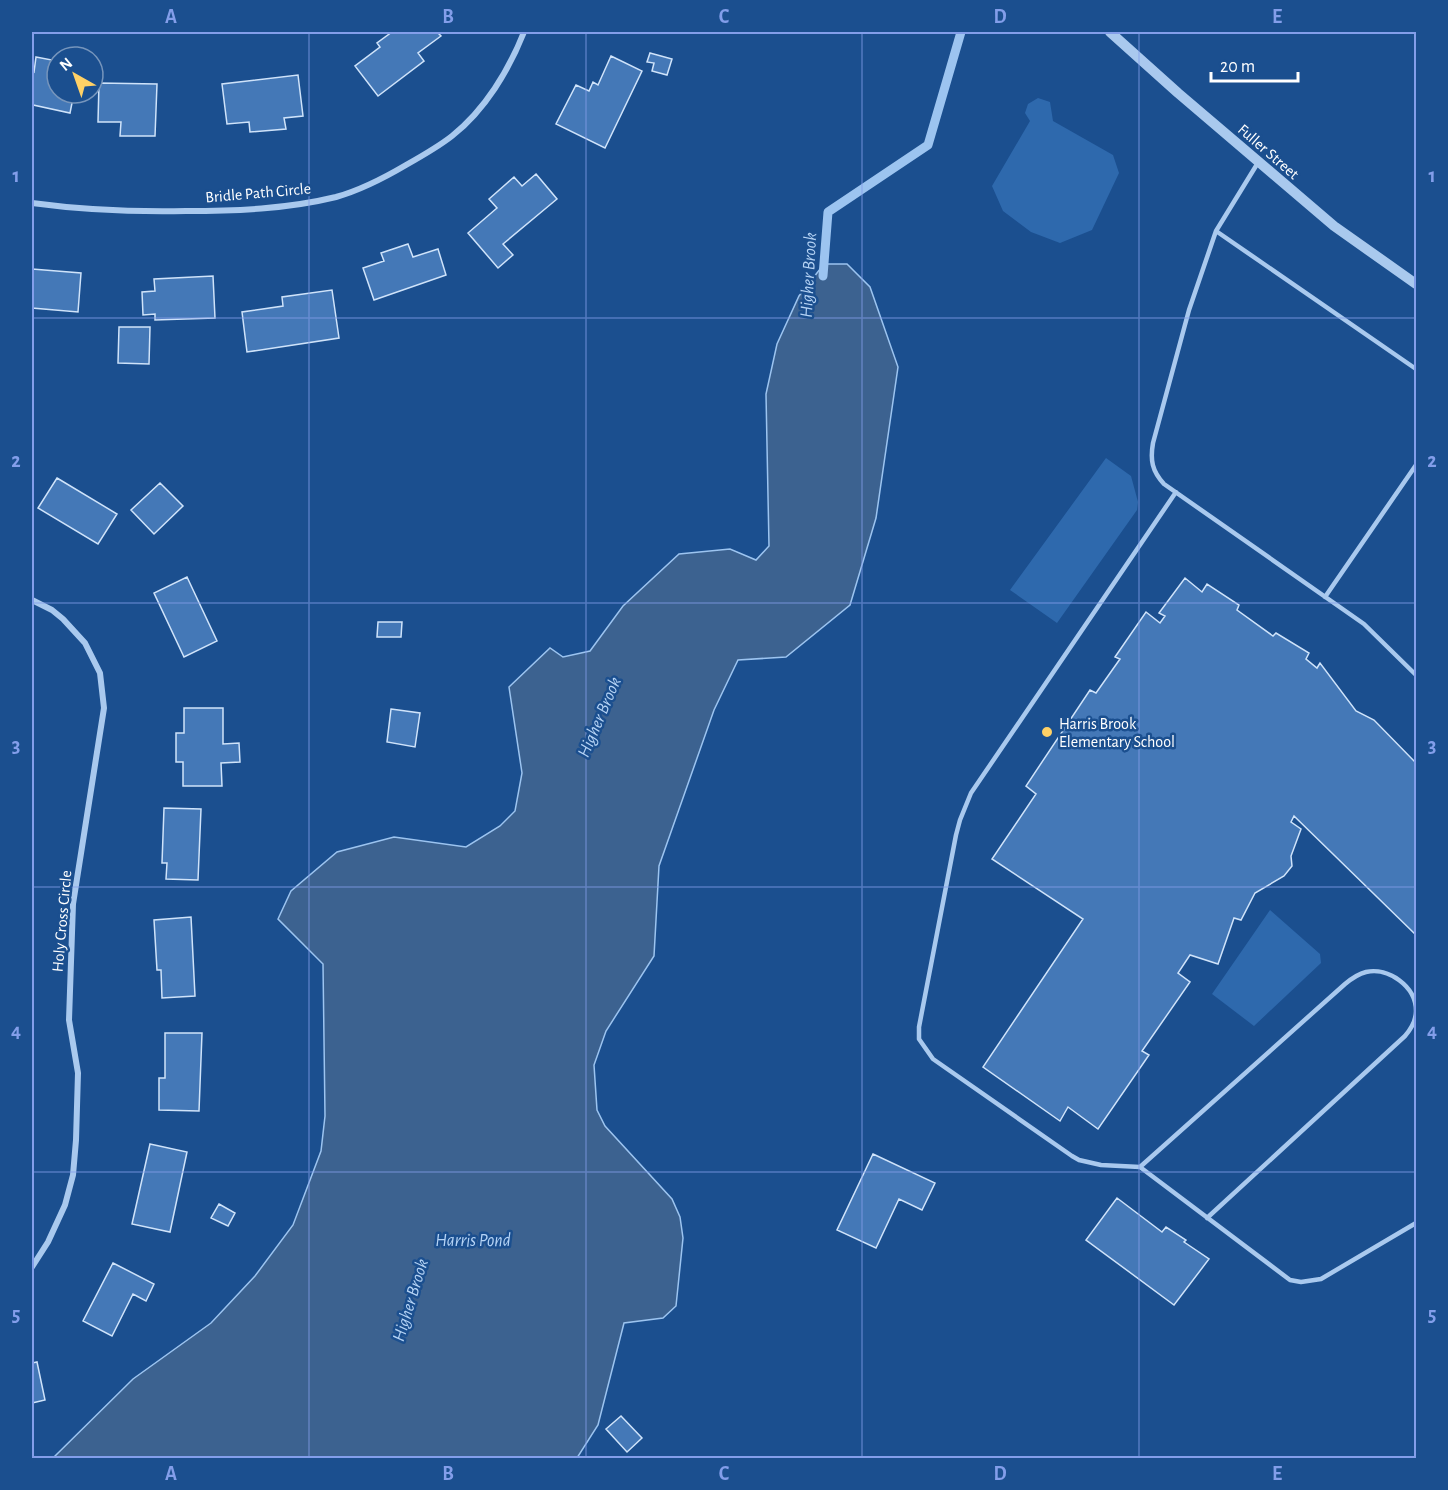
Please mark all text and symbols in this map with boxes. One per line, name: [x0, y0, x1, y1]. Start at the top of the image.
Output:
text: A: [165, 7, 177, 27]
text: B: [442, 7, 454, 27]
text: C: [719, 7, 730, 27]
text: D: [993, 7, 1007, 27]
text: E: [1272, 7, 1282, 27]
north arrow: [45, 45, 105, 105]
scale bar: [1211, 45, 1298, 83]
text: N: [57, 55, 75, 74]
text: 20 m: [1220, 58, 1255, 76]
street label: Fuller Street: [1235, 121, 1302, 182]
text: 1: [12, 166, 20, 186]
text: 1: [1428, 166, 1436, 186]
street label: Bridle Path Circle: [205, 180, 312, 206]
water label: Higher Brook: [798, 232, 820, 318]
text: 2: [11, 451, 21, 471]
text: 2: [1427, 451, 1437, 471]
water label: Higher Brook: [575, 675, 625, 760]
place label: Harris Brook Elementary School: [1059, 716, 1175, 751]
marker: Harris Brook Elementary School: [1040, 725, 1054, 739]
text: 3: [12, 736, 20, 756]
text: 3: [1428, 736, 1436, 756]
street label: Holy Cross Circle: [50, 869, 75, 973]
text: 4: [11, 1021, 21, 1041]
text: 4: [1427, 1021, 1437, 1041]
water label: Harris Pond: [435, 1232, 511, 1250]
water label: Higher Brook: [390, 1257, 432, 1344]
text: 5: [12, 1305, 20, 1325]
text: 5: [1428, 1305, 1436, 1325]
text: A: [165, 1464, 177, 1484]
text: B: [442, 1464, 454, 1484]
text: C: [719, 1464, 730, 1484]
text: D: [993, 1464, 1007, 1484]
text: E: [1272, 1464, 1282, 1484]

